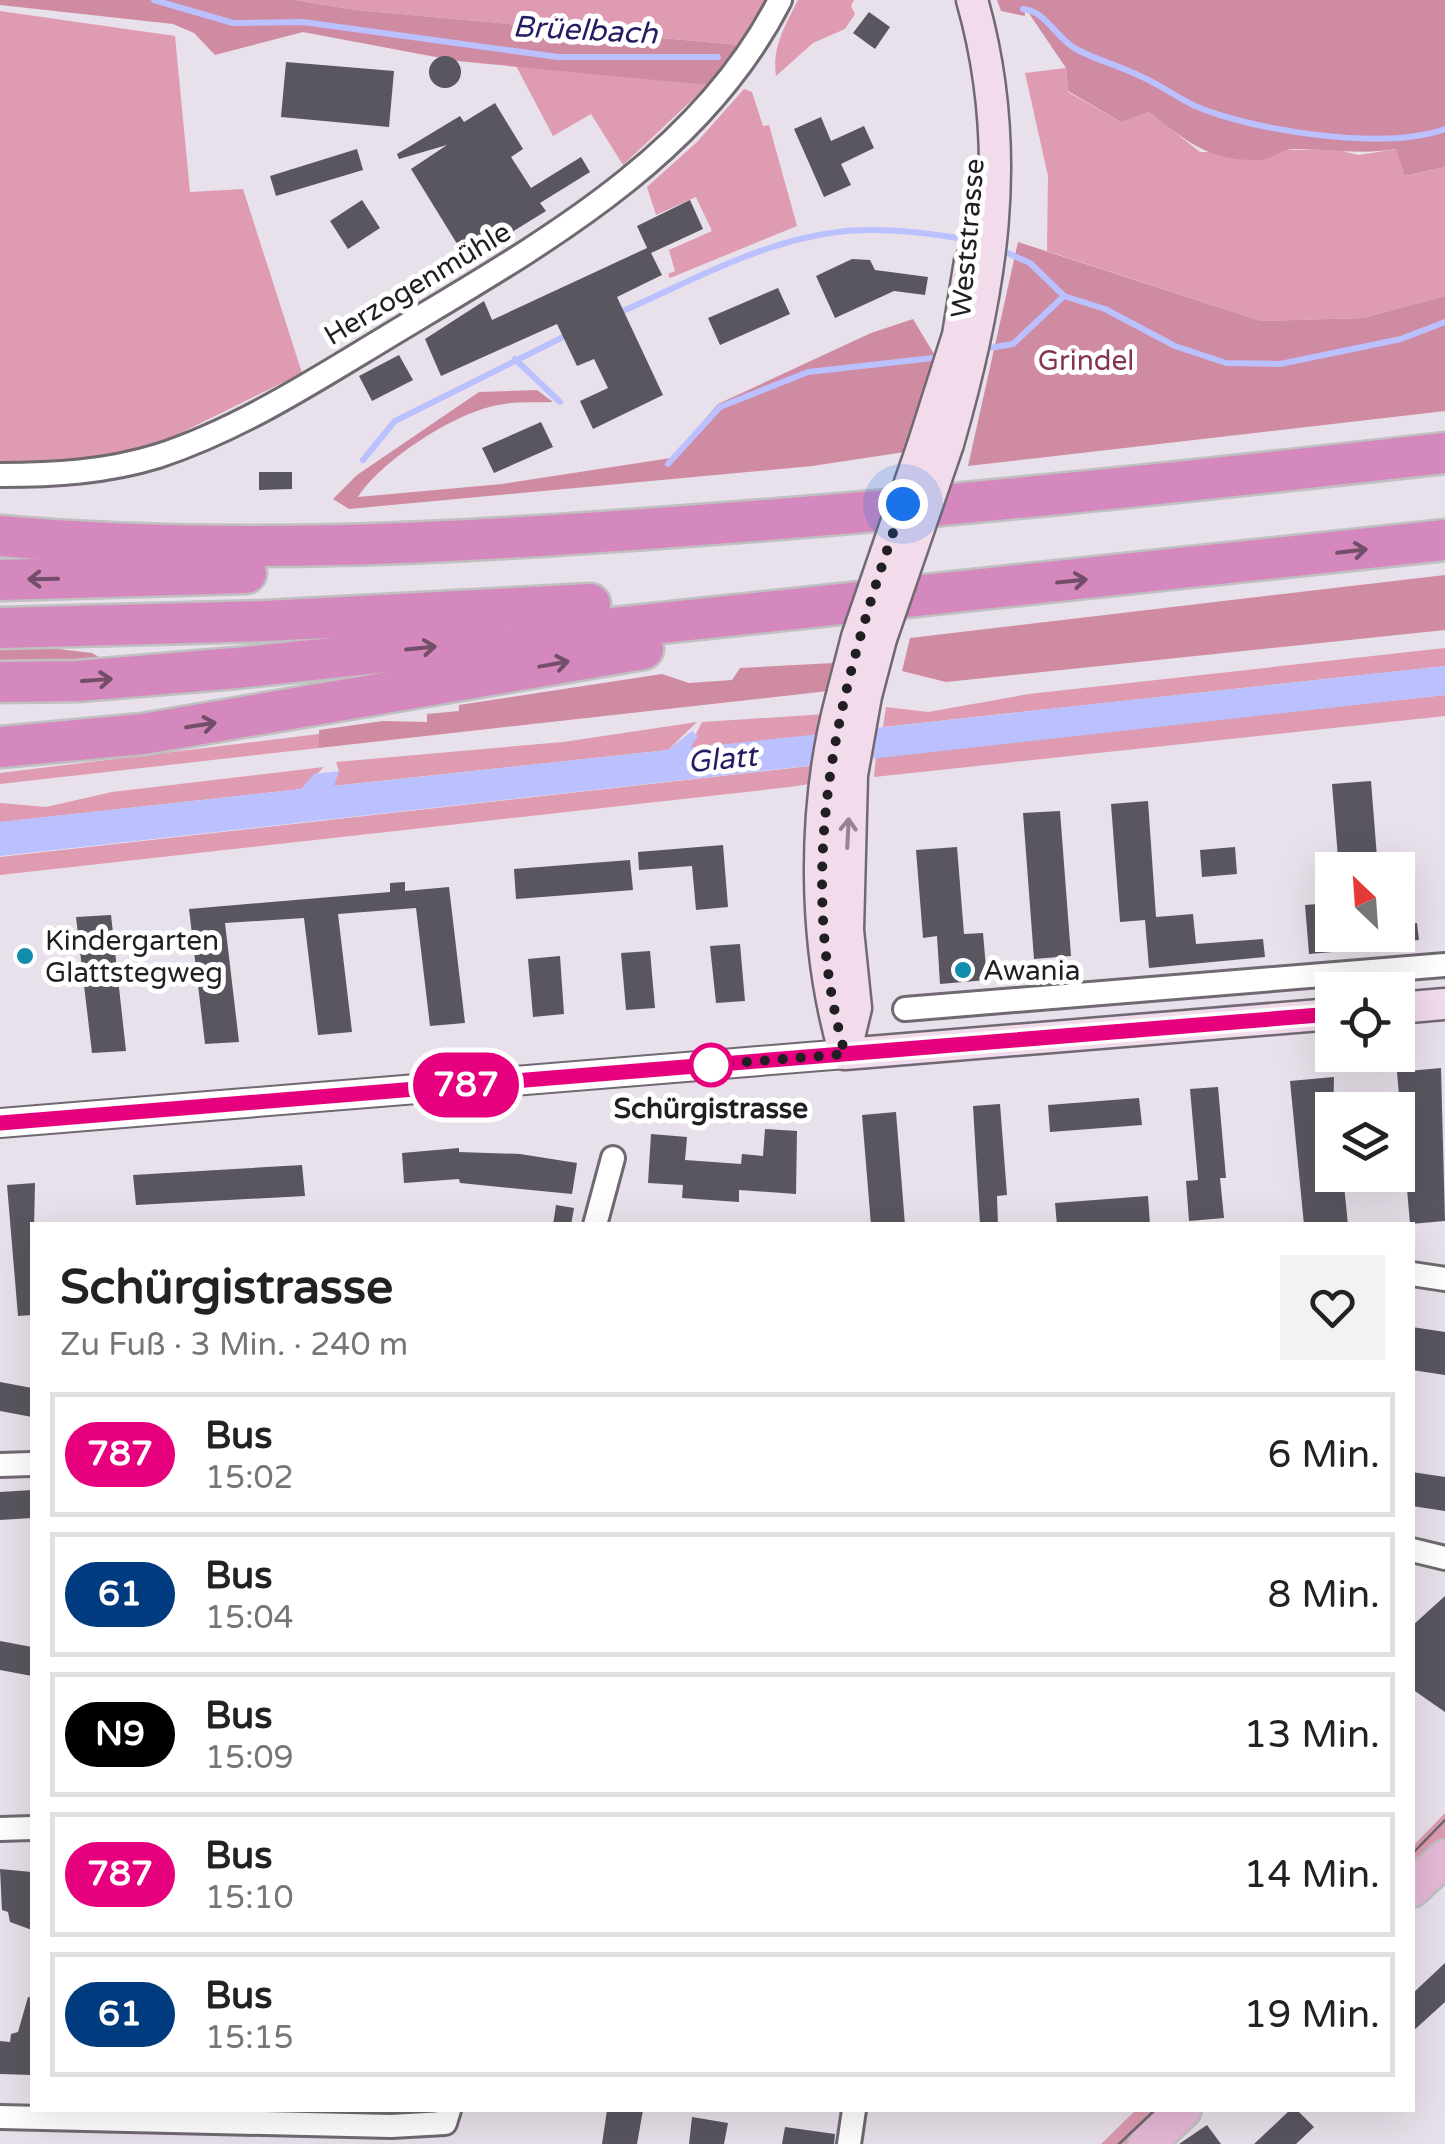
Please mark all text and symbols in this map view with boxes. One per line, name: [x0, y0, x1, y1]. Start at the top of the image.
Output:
water label: Brüelbach: [512, 8, 659, 53]
street label: Weststrasse: [944, 157, 992, 319]
street label: Herzogenmühle: [318, 215, 517, 353]
park label: Grindel: [1038, 344, 1134, 378]
your location: [878, 479, 928, 529]
one-way arrow: [1335, 541, 1367, 560]
one-way arrow: [27, 570, 59, 589]
one-way arrow: [1055, 571, 1088, 590]
one-way arrow: [404, 638, 436, 657]
one-way arrow: [537, 654, 569, 673]
one-way arrow: [81, 670, 113, 689]
one-way arrow: [184, 715, 217, 734]
water label: Glatt: [686, 737, 762, 782]
one-way arrow: [839, 817, 858, 849]
north arrow: [1315, 852, 1415, 952]
map controls: [1315, 852, 1415, 1192]
place label: Kindergarten Glattstegweg: [45, 924, 223, 990]
marker: Kindergarten Glattstegweg: [14, 945, 36, 967]
place label: Awania: [983, 954, 1080, 988]
marker: Awania: [952, 959, 974, 981]
button: locate: [1315, 972, 1415, 1072]
marker: Schürgistrasse: [690, 1044, 732, 1086]
line badge: 787: [408, 1052, 524, 1118]
text: 787: [433, 1064, 499, 1106]
place label: Schürgistrasse: [614, 1092, 808, 1126]
button: layers: [1315, 1092, 1415, 1192]
button: heart: [1280, 1255, 1385, 1360]
text: Schürgistrasse: [60, 1259, 393, 1317]
text: Zu Fuß · 3 Min. · 240 m: [60, 1326, 408, 1364]
text: Bus: [205, 1413, 272, 1459]
text: 6 Min.: [1267, 1432, 1380, 1478]
text: 787: [87, 1433, 153, 1475]
text: 15:02: [205, 1459, 294, 1497]
text: Bus: [205, 1553, 272, 1599]
text: 8 Min.: [1267, 1572, 1380, 1618]
text: 61: [98, 1573, 142, 1615]
text: 15:04: [205, 1599, 294, 1637]
text: Bus: [205, 1693, 272, 1739]
text: 13 Min.: [1244, 1712, 1380, 1758]
text: N9: [95, 1713, 145, 1755]
text: 15:09: [205, 1739, 294, 1777]
text: Bus: [205, 1833, 272, 1879]
text: 14 Min.: [1244, 1852, 1380, 1898]
text: 787: [87, 1853, 153, 1895]
text: 15:10: [205, 1879, 294, 1917]
text: Bus: [205, 1973, 272, 2019]
text: 19 Min.: [1244, 1992, 1380, 2038]
text: 61: [98, 1993, 142, 2035]
text: 15:15: [205, 2019, 294, 2057]

